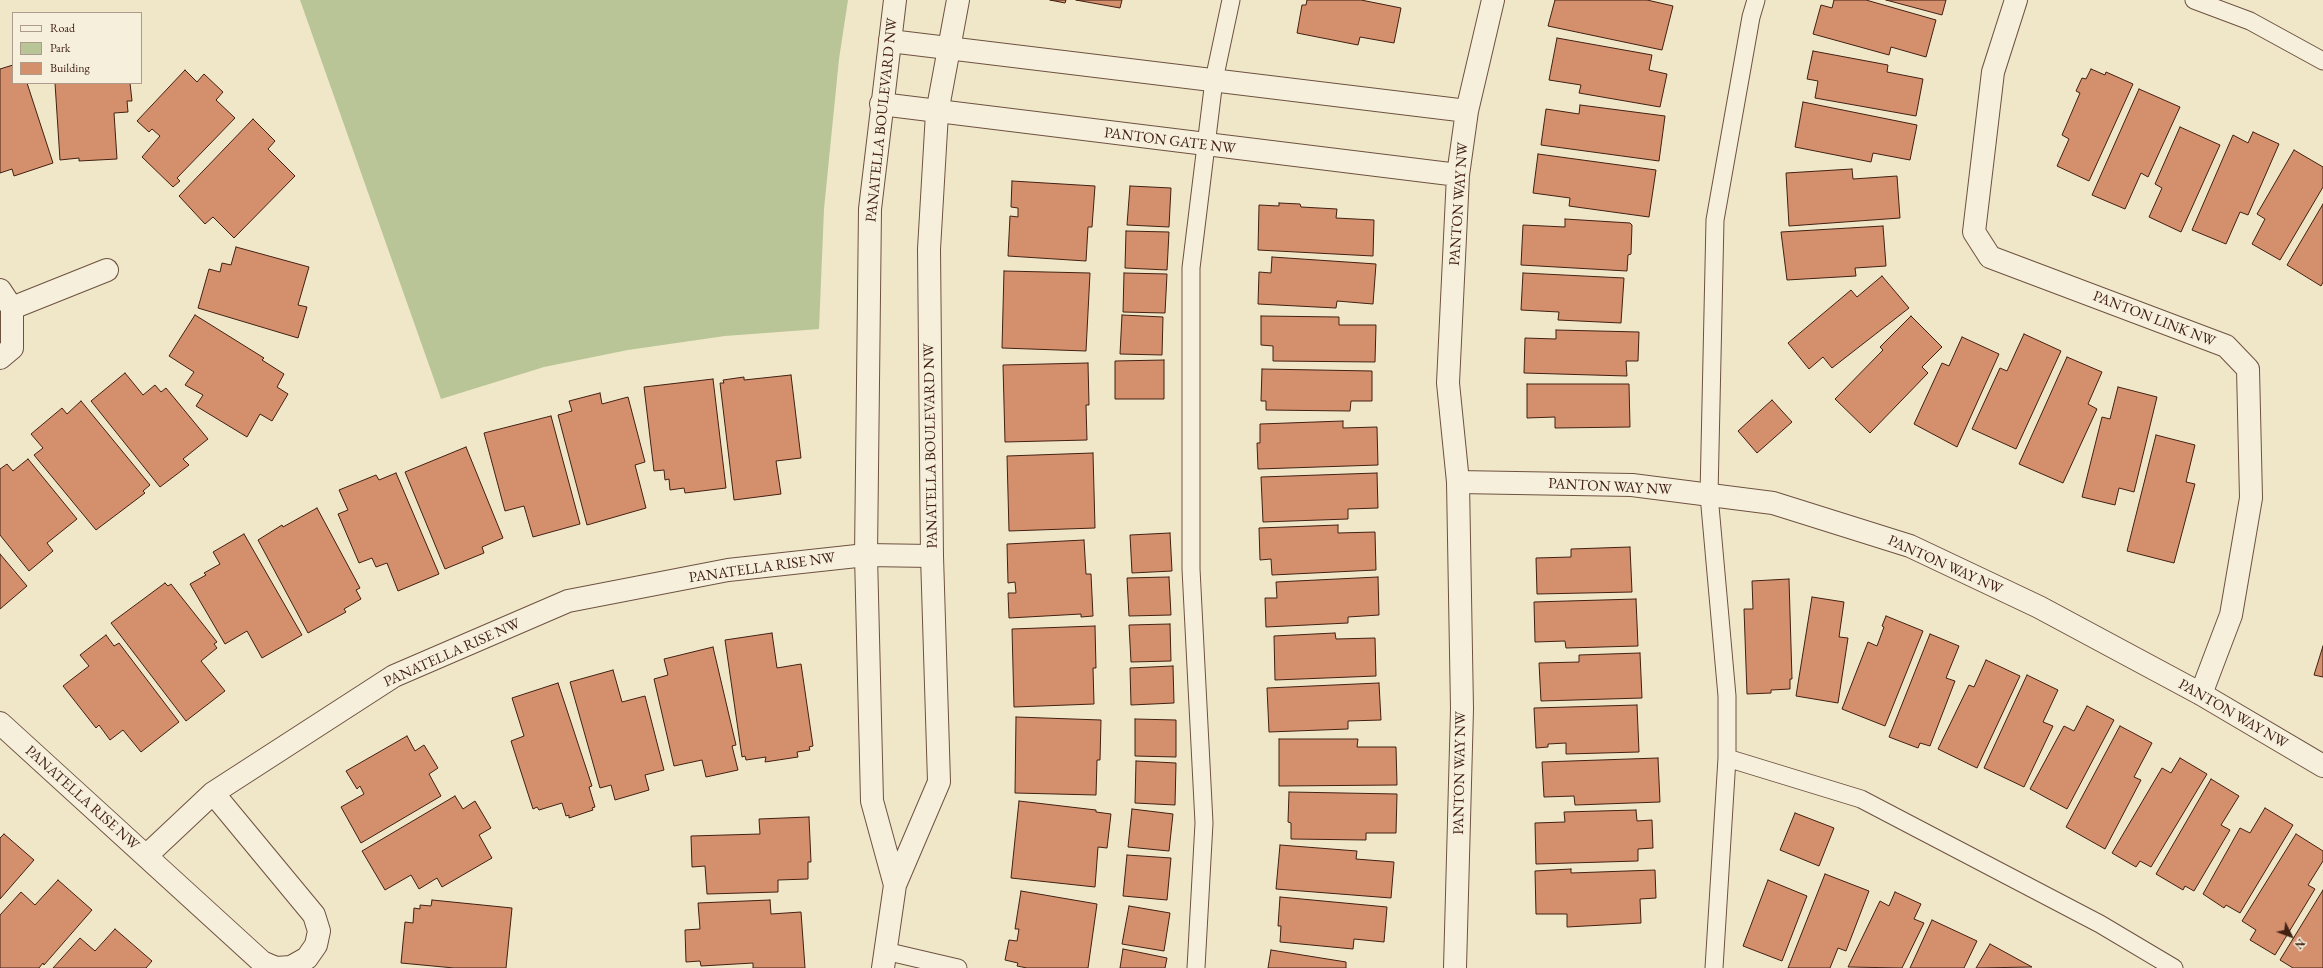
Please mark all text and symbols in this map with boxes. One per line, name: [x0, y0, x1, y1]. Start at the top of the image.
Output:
legend: [12, 12, 142, 84]
street label: PANATELLA BOULEVARD NW: [862, 17, 902, 223]
text: Road: [50, 20, 75, 36]
text: Park: [50, 40, 70, 56]
text: Building: [50, 60, 90, 76]
street label: PANTON GATE NW: [1103, 124, 1237, 158]
street label: PANTON WAY NW: [1446, 142, 1472, 266]
street label: PANTON LINK NW: [2090, 287, 2218, 351]
street label: PANATELLA BOULEVARD NW: [920, 343, 942, 549]
street label: PANTON WAY NW: [1548, 475, 1672, 499]
street label: PANTON WAY NW: [1885, 532, 2005, 598]
street label: PANATELLA RISE NW: [688, 549, 836, 587]
street label: PANATELLA RISE NW: [381, 615, 523, 691]
street label: PANTON WAY NW: [2175, 675, 2291, 753]
street label: PANTON WAY NW: [1450, 711, 1470, 835]
street label: PANATELLA RISE NW: [21, 742, 143, 854]
north arrow: [2271, 916, 2311, 956]
text: N: [2292, 936, 2308, 952]

